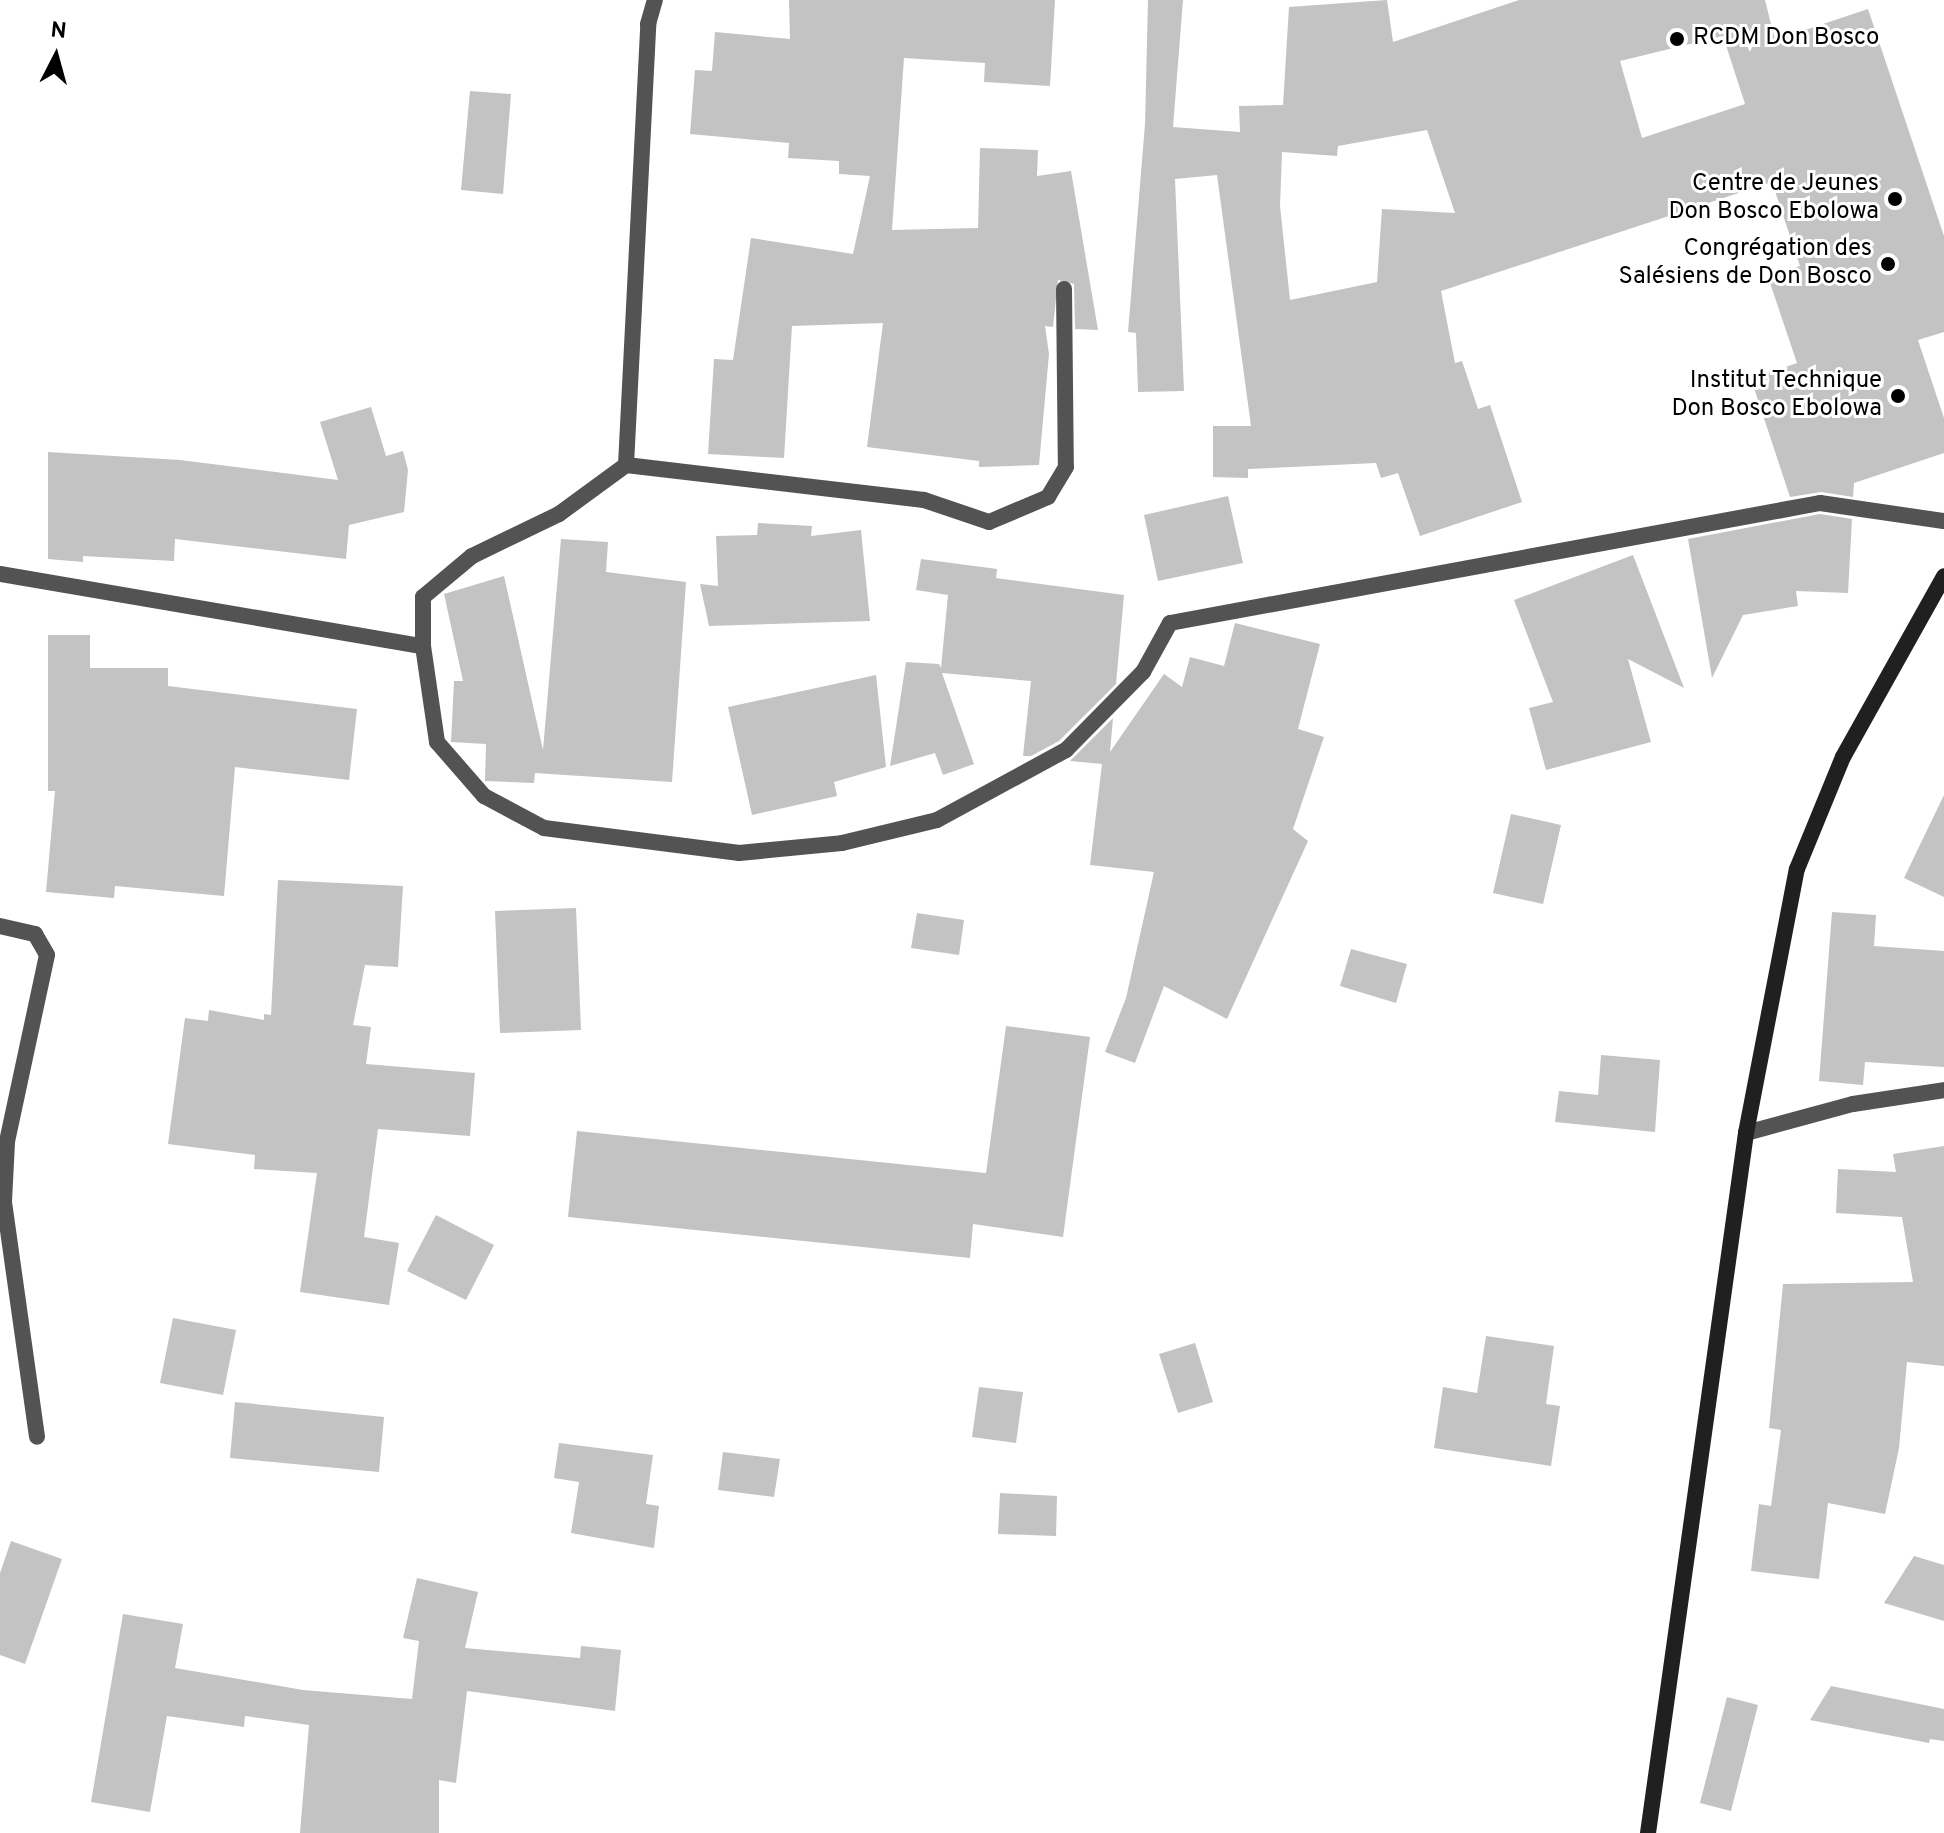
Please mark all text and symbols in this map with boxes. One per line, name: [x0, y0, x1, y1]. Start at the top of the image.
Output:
north arrow: [16, 16, 96, 96]
text: N: [49, 17, 68, 46]
place label: RCDM Don Bosco: [1693, 25, 1879, 53]
marker: RCDM Don Bosco: [1668, 30, 1686, 48]
place label: Centre de Jeunes Don Bosco Ebolowa: [1668, 171, 1879, 227]
marker: Centre de Jeunes Don Bosco Ebolowa: [1886, 190, 1904, 208]
place label: Congrégation des Salésiens de Don Bosco: [1619, 236, 1872, 292]
marker: Congrégation des Salésiens de Don Bosco: [1879, 255, 1897, 273]
place label: Institut Technique Don Bosco Ebolowa: [1671, 368, 1882, 424]
marker: Institut Technique Don Bosco Ebolowa: [1889, 387, 1907, 405]

